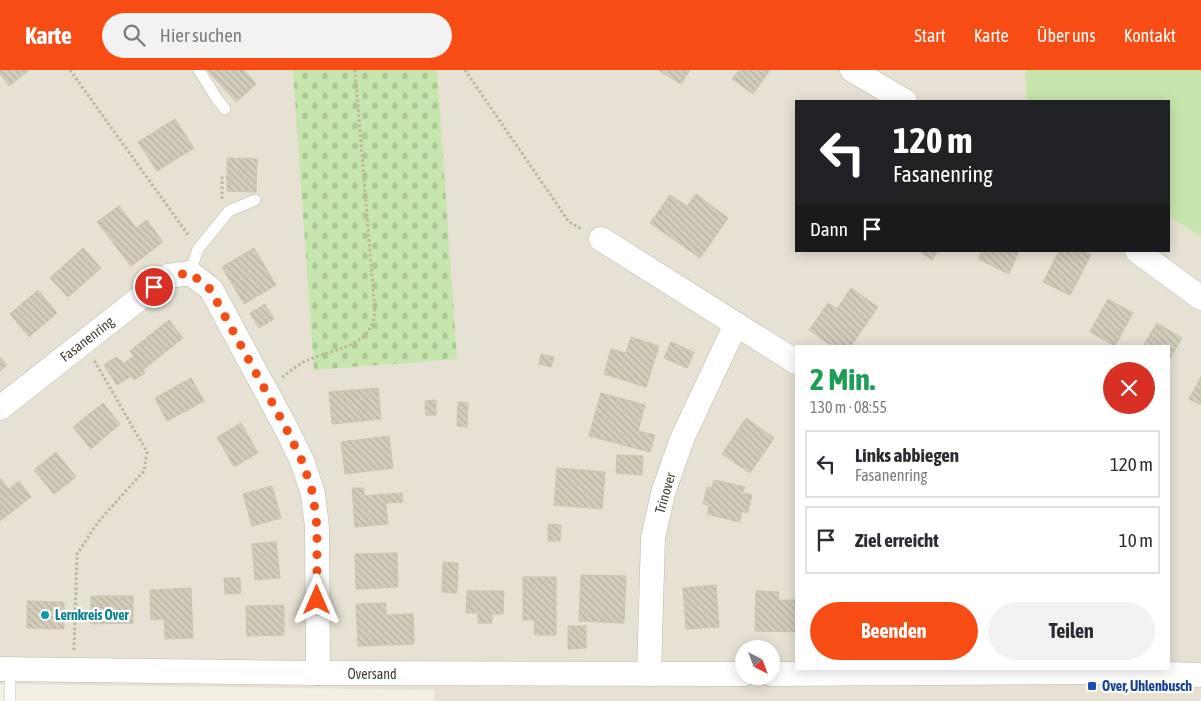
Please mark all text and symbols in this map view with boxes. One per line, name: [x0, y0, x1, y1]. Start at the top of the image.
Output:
search box: [102, 13, 452, 58]
icon: search: [120, 21, 148, 49]
text: Karte: [25, 22, 72, 49]
text: Hier suchen: [160, 24, 242, 46]
text: Start: [914, 25, 946, 46]
text: Karte: [974, 25, 1009, 46]
text: Über uns: [1037, 25, 1096, 46]
text: Kontakt: [1124, 25, 1176, 46]
icon: left: [810, 120, 875, 185]
text: 120 m: [893, 120, 972, 160]
text: Fasanenring: [893, 161, 993, 187]
icon: arrive: [858, 215, 886, 243]
text: Dann: [810, 218, 848, 240]
pin: [133, 266, 175, 308]
icon: arrive: [140, 273, 168, 301]
street label: Fasanenring: [57, 313, 117, 365]
text: 2 Min.: [810, 362, 875, 396]
button: close: [1103, 362, 1155, 414]
text: 130 m · 08:55: [810, 398, 887, 416]
text: Links abbiegen: [855, 444, 959, 466]
icon: left: [812, 450, 840, 478]
text: 120 m: [1110, 453, 1153, 475]
text: Fasanenring: [855, 466, 927, 484]
street label: Trinover: [652, 470, 679, 515]
icon: arrive: [812, 526, 840, 554]
text: Ziel erreicht: [855, 529, 939, 551]
text: 10 m: [1119, 529, 1153, 551]
position arrow: [290, 573, 342, 625]
button: Beenden: [810, 602, 978, 660]
button: Teilen: [988, 602, 1155, 660]
place label: Lernkreis Over: [55, 607, 130, 623]
marker: Lernkreis Over: [39, 609, 51, 621]
north arrow: [735, 640, 780, 685]
map controls: [735, 640, 780, 685]
street label: Oversand: [347, 666, 397, 682]
place label: Over, Uhlenbusch: [1102, 678, 1192, 694]
marker: Over, Uhlenbusch: [1086, 680, 1098, 692]

